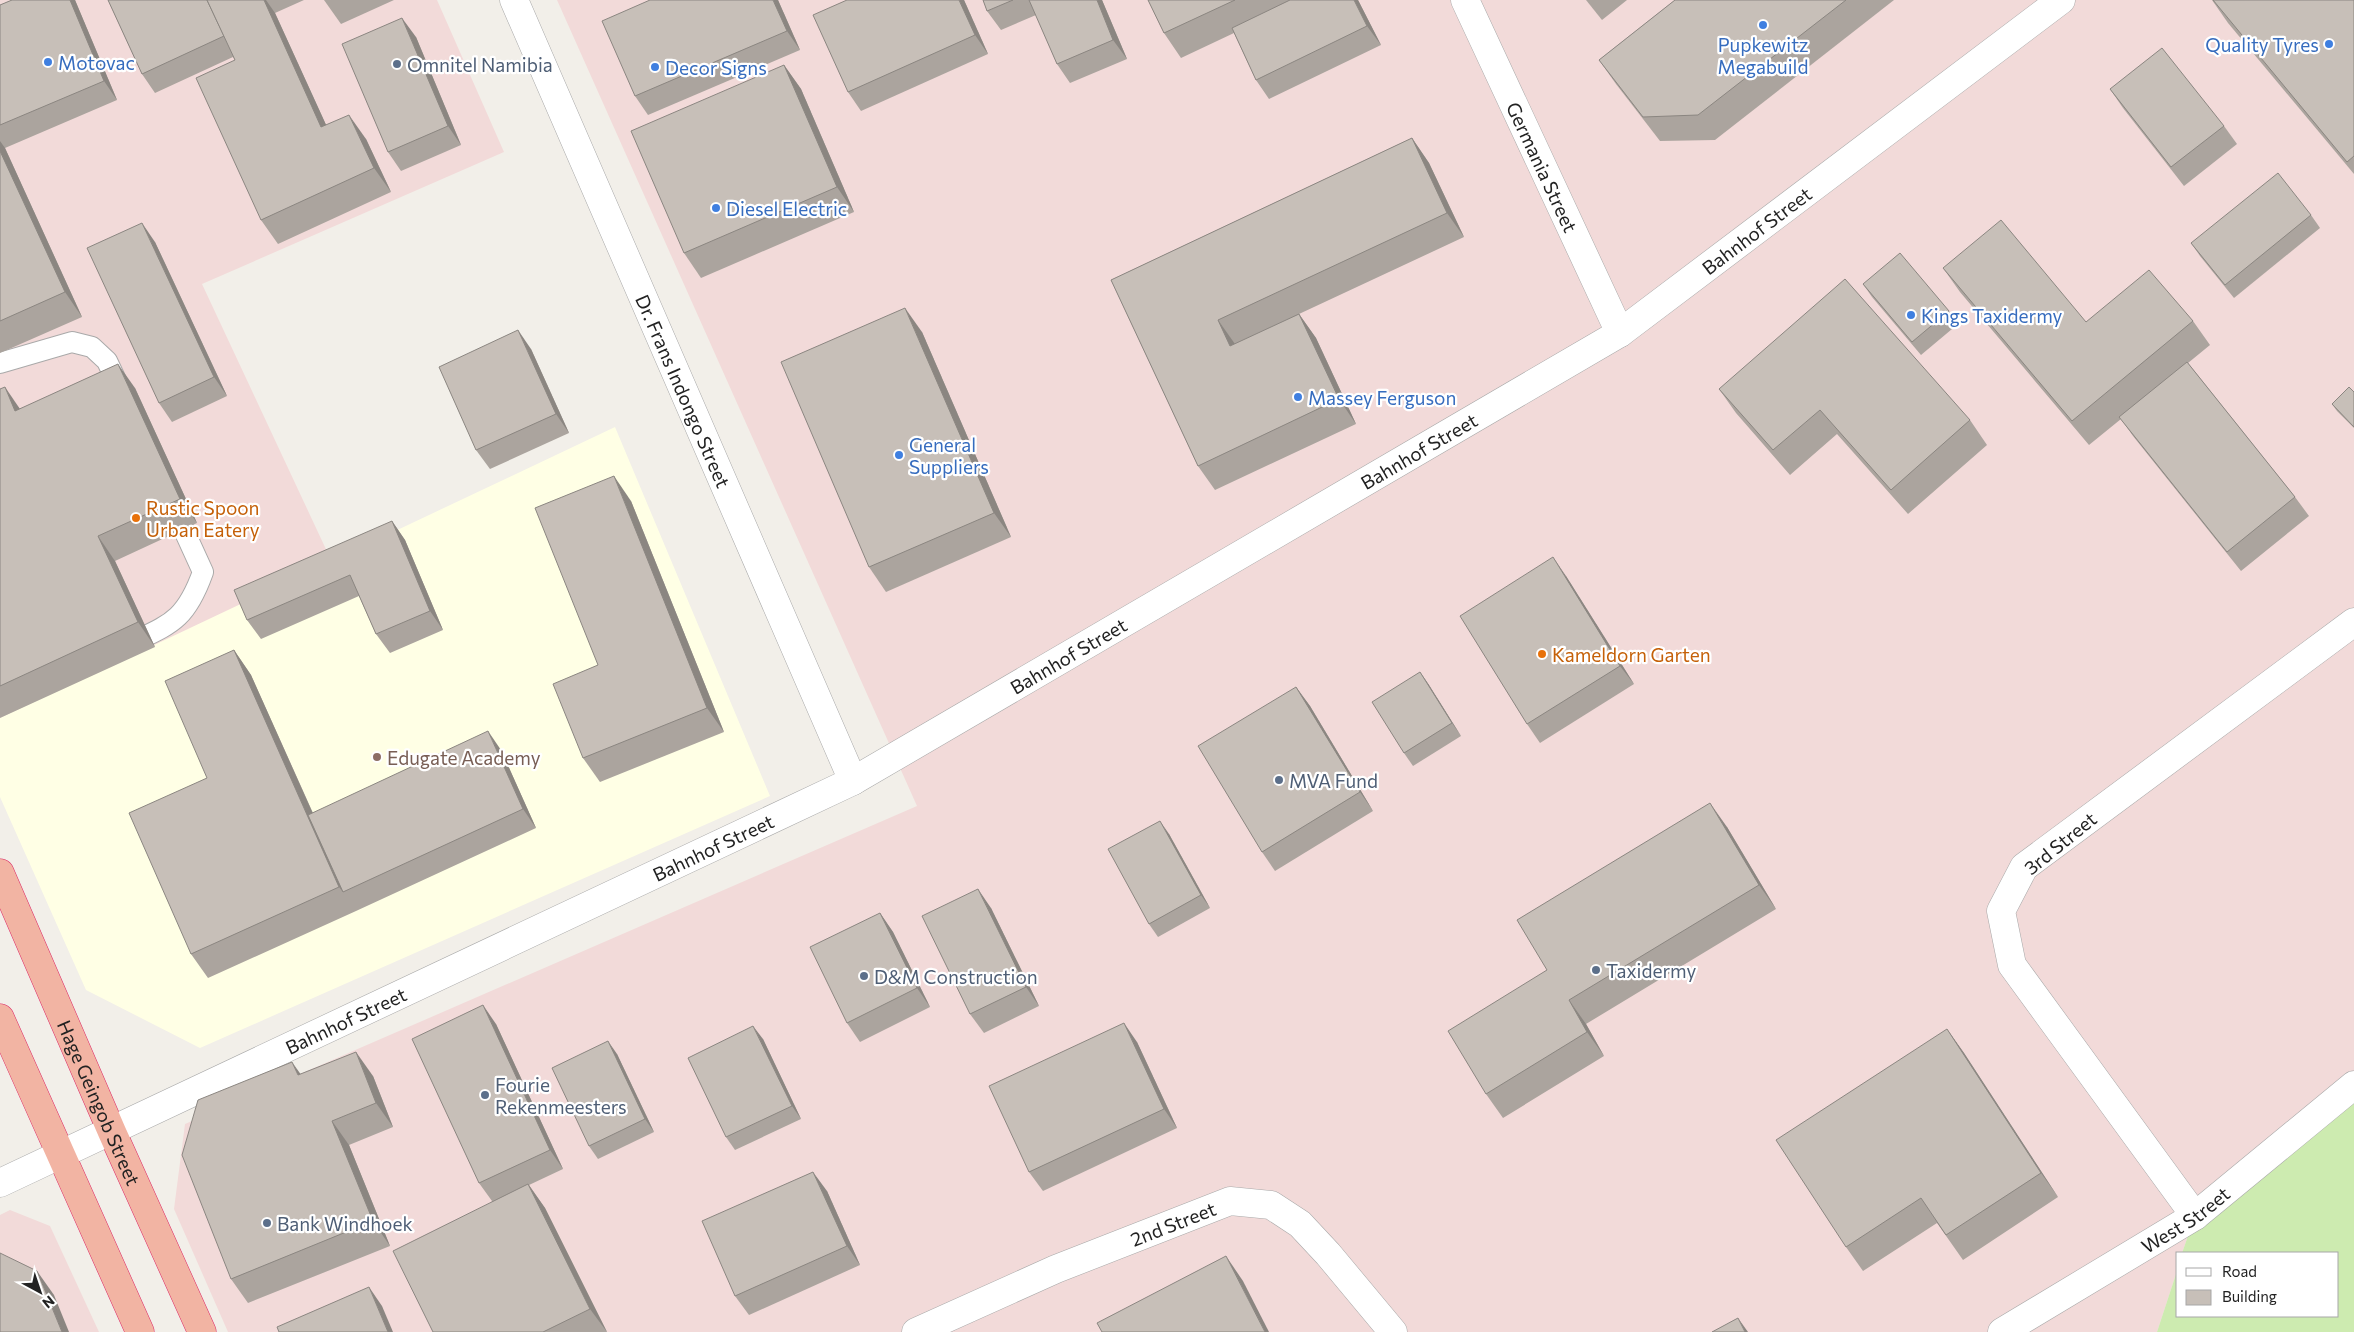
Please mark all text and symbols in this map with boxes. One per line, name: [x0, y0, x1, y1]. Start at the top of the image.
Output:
marker: Pupkewitz Megabuild: [1757, 19, 1769, 31]
place label: Pupkewitz Megabuild: [1718, 33, 1808, 78]
place label: Quality Tyres: [2205, 33, 2319, 56]
marker: Quality Tyres: [2323, 38, 2335, 50]
place label: Motovac: [58, 51, 135, 74]
place label: Omnitel Namibia: [407, 53, 553, 76]
marker: Motovac: [42, 56, 54, 68]
place label: Decor Signs: [665, 56, 767, 79]
marker: Omnitel Namibia: [391, 58, 403, 70]
marker: Decor Signs: [649, 61, 661, 73]
street label: Germania Street: [1502, 98, 1583, 236]
street label: Bahnhof Street: [1697, 181, 1816, 279]
place label: Diesel Electric: [726, 197, 847, 220]
marker: Diesel Electric: [710, 202, 722, 214]
street label: Dr. Frans Indongo Street: [632, 291, 736, 491]
place label: Kings Taxidermy: [1921, 304, 2063, 327]
marker: Kings Taxidermy: [1905, 309, 1917, 321]
place label: Massey Ferguson: [1308, 386, 1456, 409]
marker: Massey Ferguson: [1292, 391, 1304, 403]
street label: Bahnhof Street: [1356, 408, 1481, 494]
place label: General Suppliers: [909, 433, 989, 478]
marker: General Suppliers: [893, 449, 905, 461]
place label: Rustic Spoon Urban Eatery: [146, 496, 260, 541]
marker: Rustic Spoon Urban Eatery: [130, 512, 142, 524]
street label: Bahnhof Street: [1006, 612, 1131, 698]
place label: Kameldorn Garten: [1552, 643, 1711, 666]
marker: Kameldorn Garten: [1536, 648, 1548, 660]
place label: Edugate Academy: [387, 746, 541, 769]
marker: Edugate Academy: [371, 751, 383, 763]
place label: MVA Fund: [1289, 769, 1378, 792]
marker: MVA Fund: [1273, 774, 1285, 786]
street label: 3rd Street: [2019, 807, 2101, 879]
street label: Bahnhof Street: [649, 809, 777, 885]
place label: Taxidermy: [1606, 959, 1696, 982]
marker: Taxidermy: [1590, 964, 1602, 976]
place label: D&M Construction: [874, 965, 1038, 988]
marker: D&M Construction: [858, 970, 870, 982]
street label: Bahnhof Street: [281, 982, 410, 1058]
street label: Hage Geingob Street: [53, 1016, 146, 1189]
place label: Fourie Rekenmeesters: [495, 1073, 627, 1118]
marker: Fourie Rekenmeesters: [479, 1089, 491, 1101]
street label: West Street: [2137, 1181, 2234, 1257]
street label: 2nd Street: [1127, 1196, 1219, 1250]
place label: Bank Windhoek: [277, 1212, 413, 1235]
marker: Bank Windhoek: [261, 1217, 273, 1229]
legend: [2176, 1252, 2339, 1317]
text: Road: [2222, 1262, 2257, 1280]
north arrow: [15, 1267, 65, 1317]
text: Building: [2222, 1287, 2277, 1305]
text: N: [39, 1292, 58, 1312]

